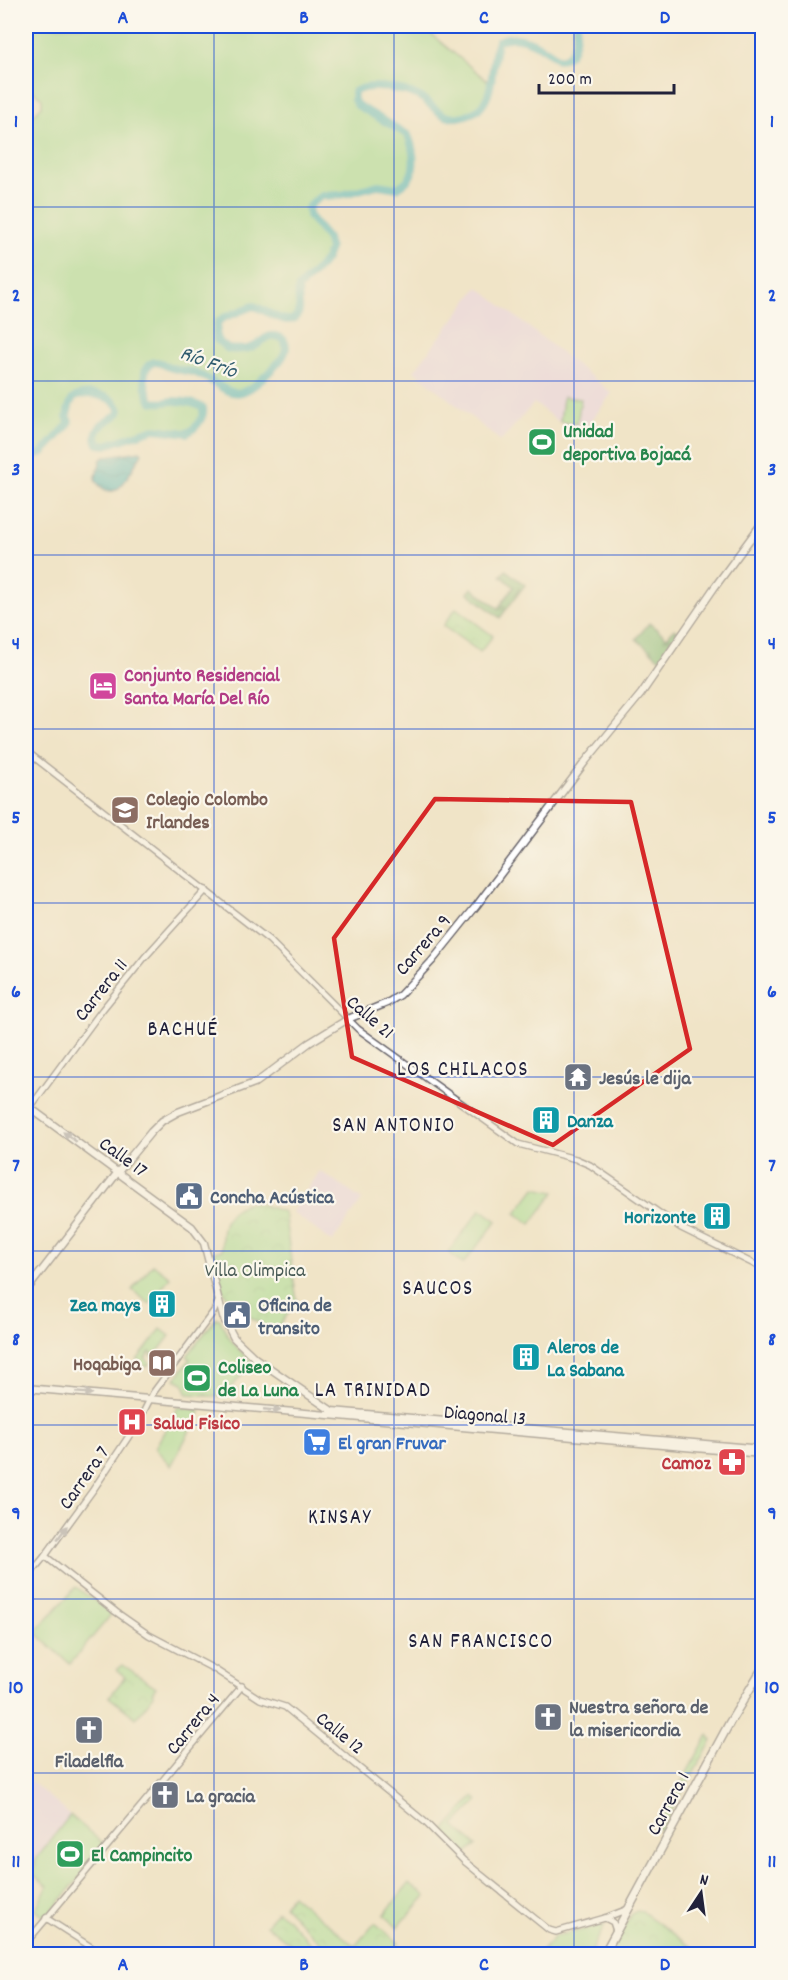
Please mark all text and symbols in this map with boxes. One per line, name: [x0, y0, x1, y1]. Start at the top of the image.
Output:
text: A: [118, 5, 129, 33]
text: B: [299, 5, 309, 33]
text: C: [479, 5, 489, 33]
text: D: [660, 5, 671, 33]
scale bar: [539, 57, 674, 95]
text: 200 m: [548, 68, 592, 93]
text: 1: [14, 109, 18, 137]
text: 1: [770, 109, 774, 137]
text: 2: [12, 283, 20, 311]
text: 2: [768, 283, 776, 311]
water label: Río Frío: [175, 340, 242, 389]
place label: Unidad deportiva Bojacá: [563, 419, 692, 470]
sports icon: Unidad deportiva Bojacá: [526, 426, 558, 458]
text: 3: [12, 457, 20, 485]
text: 3: [768, 457, 776, 485]
text: 4: [12, 631, 20, 659]
text: 4: [768, 631, 776, 659]
place label: Conjunto Residencial Santa María Del Río: [124, 663, 280, 714]
hotel icon: Conjunto Residencial Santa María Del Río: [87, 670, 119, 702]
place label: Colegio Colombo Irlandes: [146, 787, 268, 838]
school or university icon: Colegio Colombo Irlandes: [109, 794, 141, 826]
text: 5: [11, 805, 21, 833]
text: 5: [767, 805, 777, 833]
street label: Carrera 9: [390, 909, 459, 983]
street label: Carrera 11: [69, 953, 136, 1028]
text: 6: [11, 979, 21, 1007]
text: 6: [767, 979, 777, 1007]
street label: Calle 21: [339, 990, 399, 1047]
district label: BACHUÉ: [147, 1016, 219, 1046]
district label: LOS CHILACOS: [397, 1056, 529, 1086]
temple icon: Jesús le dija: [562, 1061, 594, 1093]
place label: Jesús le dija: [599, 1066, 692, 1094]
building icon: Danza: [530, 1104, 562, 1136]
place label: Danza: [567, 1109, 614, 1137]
district label: SAN ANTONIO: [332, 1112, 456, 1142]
street label: Calle 17: [92, 1131, 152, 1186]
one-way arrow: [63, 1132, 78, 1144]
text: 7: [12, 1153, 20, 1181]
text: 7: [768, 1153, 776, 1181]
public building icon: Concha Acústica: [173, 1180, 205, 1212]
place label: Concha Acústica: [210, 1185, 334, 1213]
building icon: Horizonte: [701, 1200, 733, 1232]
place label: Horizonte: [624, 1205, 696, 1233]
park label: Villa Olimpica: [205, 1258, 306, 1286]
district label: SAUCOS: [402, 1275, 474, 1305]
building icon: Zea mays: [146, 1288, 178, 1320]
place label: Zea mays: [70, 1293, 141, 1321]
place label: Oficina de transito: [258, 1293, 332, 1344]
public building icon: Oficina de transito: [221, 1299, 253, 1331]
text: 8: [12, 1327, 20, 1355]
text: 8: [768, 1327, 776, 1355]
place label: Aleros de La Sabana: [547, 1335, 625, 1386]
building icon: Aleros de La Sabana: [510, 1341, 542, 1373]
library icon: Hoqabiga: [146, 1347, 178, 1379]
place label: Hoqabiga: [73, 1352, 142, 1380]
place label: Coliseo de La Luna: [218, 1355, 299, 1406]
sports icon: Coliseo de La Luna: [181, 1362, 213, 1394]
district label: LA TRINIDAD: [315, 1377, 431, 1407]
one-way arrow: [74, 1388, 93, 1398]
street label: Diagonal 13: [443, 1399, 527, 1435]
one-way arrow: [262, 1405, 281, 1415]
hospital icon: Salud Fisico: [116, 1406, 148, 1438]
place label: Salud Fisico: [153, 1411, 240, 1439]
supermarket icon: El gran Fruvar: [301, 1426, 333, 1458]
place label: El gran Fruvar: [338, 1431, 446, 1459]
street label: Carrera 7: [53, 1441, 118, 1516]
pharmacy icon: Camoz: [716, 1446, 748, 1478]
place label: Camoz: [662, 1451, 711, 1479]
text: 9: [11, 1501, 21, 1529]
text: 9: [767, 1501, 777, 1529]
district label: KINSAY: [308, 1504, 372, 1534]
one-way arrow: [56, 1526, 68, 1542]
district label: SAN FRANCISCO: [408, 1628, 554, 1658]
text: 10: [8, 1675, 24, 1703]
text: 10: [764, 1675, 780, 1703]
street label: Carrera 4: [161, 1688, 228, 1762]
place label: Nuestra señora de la misericordia: [569, 1695, 709, 1746]
church icon: Nuestra señora de la misericordia: [532, 1701, 564, 1733]
street label: Calle 12: [309, 1706, 369, 1763]
church icon: Filadelfia: [73, 1714, 105, 1746]
place label: Filadelfia: [55, 1749, 124, 1777]
street label: Carrera 1: [641, 1768, 698, 1841]
church icon: La gracia: [149, 1779, 181, 1811]
place label: La gracia: [186, 1784, 255, 1812]
sports icon: El Campincito: [54, 1838, 86, 1870]
place label: El Campincito: [91, 1843, 193, 1871]
text: 11: [12, 1849, 20, 1877]
text: 11: [768, 1849, 776, 1877]
north arrow: [671, 1863, 731, 1923]
text: N: [697, 1869, 710, 1893]
text: A: [118, 1952, 129, 1980]
text: B: [299, 1952, 309, 1980]
text: C: [479, 1952, 489, 1980]
text: D: [660, 1952, 671, 1980]

